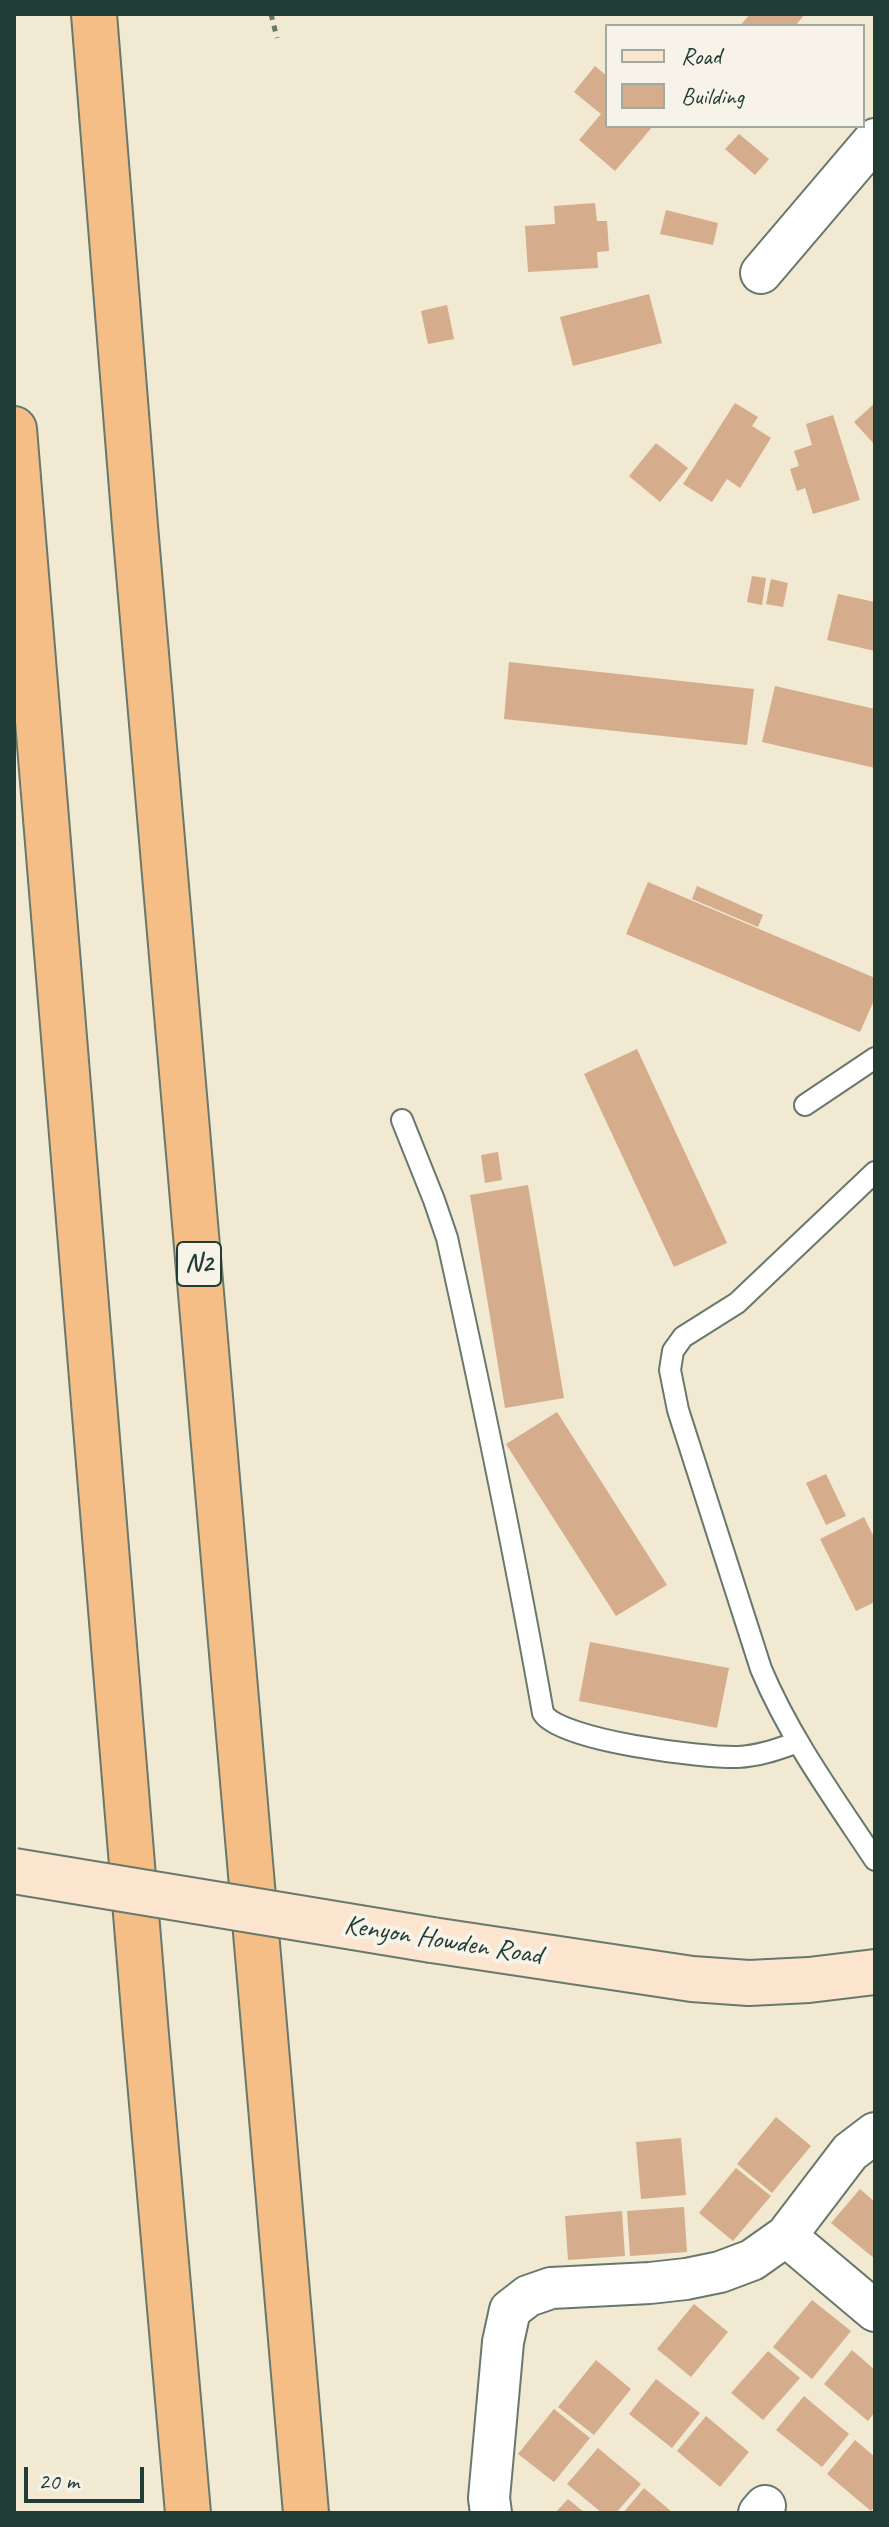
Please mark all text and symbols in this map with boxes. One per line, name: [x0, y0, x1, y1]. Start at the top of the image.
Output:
legend: [605, 24, 865, 128]
text: Road: [681, 41, 721, 71]
text: Building: [681, 81, 744, 111]
road number: N2: [177, 1242, 221, 1286]
street label: Kenyon Howden Road: [342, 1909, 544, 1973]
scale bar: [28, 2451, 148, 2501]
text: 20 m: [38, 2466, 79, 2496]

